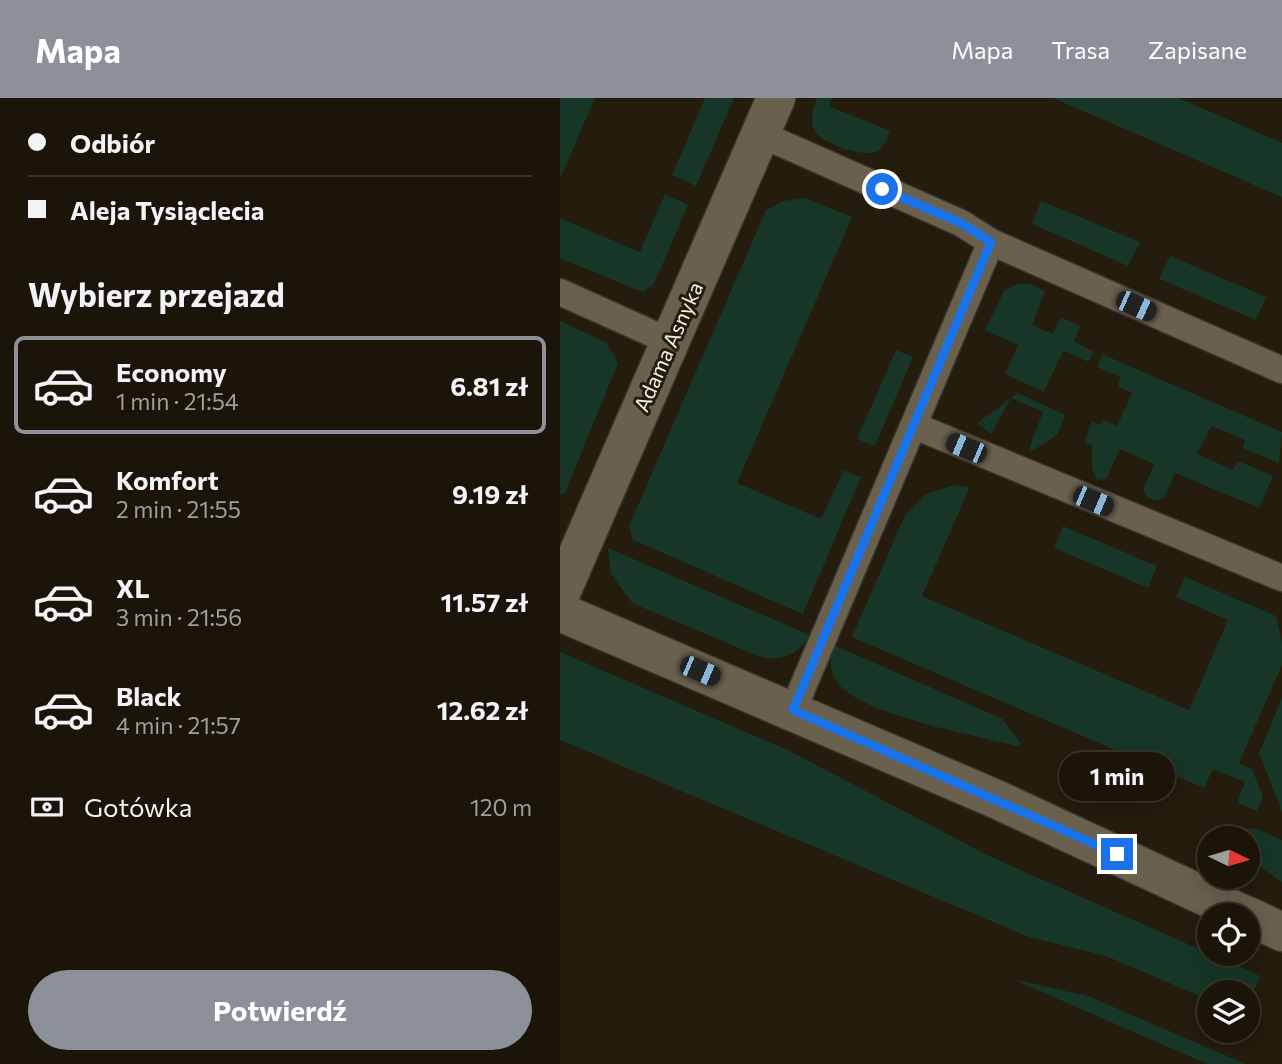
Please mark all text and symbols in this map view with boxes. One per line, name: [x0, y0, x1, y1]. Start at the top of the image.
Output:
text: Mapa: [35, 29, 121, 70]
text: Mapa: [951, 35, 1013, 64]
text: Trasa: [1051, 35, 1110, 64]
text: Zapisane: [1148, 35, 1247, 64]
text: Odbiór: [70, 127, 155, 158]
route start: [866, 173, 898, 205]
text: Aleja Tysiąclecia: [70, 194, 265, 225]
text: Wybierz przejazd: [28, 274, 285, 314]
street label: Adama Asnyka: [628, 278, 707, 415]
car: [1113, 288, 1160, 324]
icon: car: [32, 354, 95, 417]
text: Economy: [116, 356, 227, 387]
text: 6.81 zł: [450, 370, 528, 401]
text: 1 min · 21:54: [116, 387, 239, 415]
car: [943, 430, 990, 466]
icon: car: [32, 462, 95, 525]
text: Komfort: [116, 464, 219, 495]
text: 9.19 zł: [452, 478, 528, 509]
car: [1070, 483, 1117, 519]
text: 2 min · 21:55: [116, 495, 241, 523]
icon: car: [32, 570, 95, 633]
text: XL: [116, 572, 150, 603]
text: 11.57 zł: [441, 586, 528, 617]
text: 3 min · 21:56: [116, 603, 242, 631]
car: [677, 653, 724, 689]
icon: car: [32, 678, 95, 741]
text: Black: [116, 680, 182, 711]
text: 12.62 zł: [437, 694, 528, 725]
text: 4 min · 21:57: [116, 711, 241, 739]
callout: 1 min: [1059, 752, 1175, 802]
text: 1 min: [1090, 762, 1144, 790]
icon: cash: [28, 788, 66, 826]
text: Gotówka: [84, 791, 192, 822]
text: 120 m: [470, 793, 532, 821]
north arrow: [1197, 826, 1260, 889]
map controls: [1197, 826, 1260, 1043]
route end: [1101, 838, 1133, 870]
button: locate: [1197, 903, 1260, 966]
button: Potwierdź: [28, 970, 532, 1050]
button: layers: [1197, 980, 1260, 1043]

